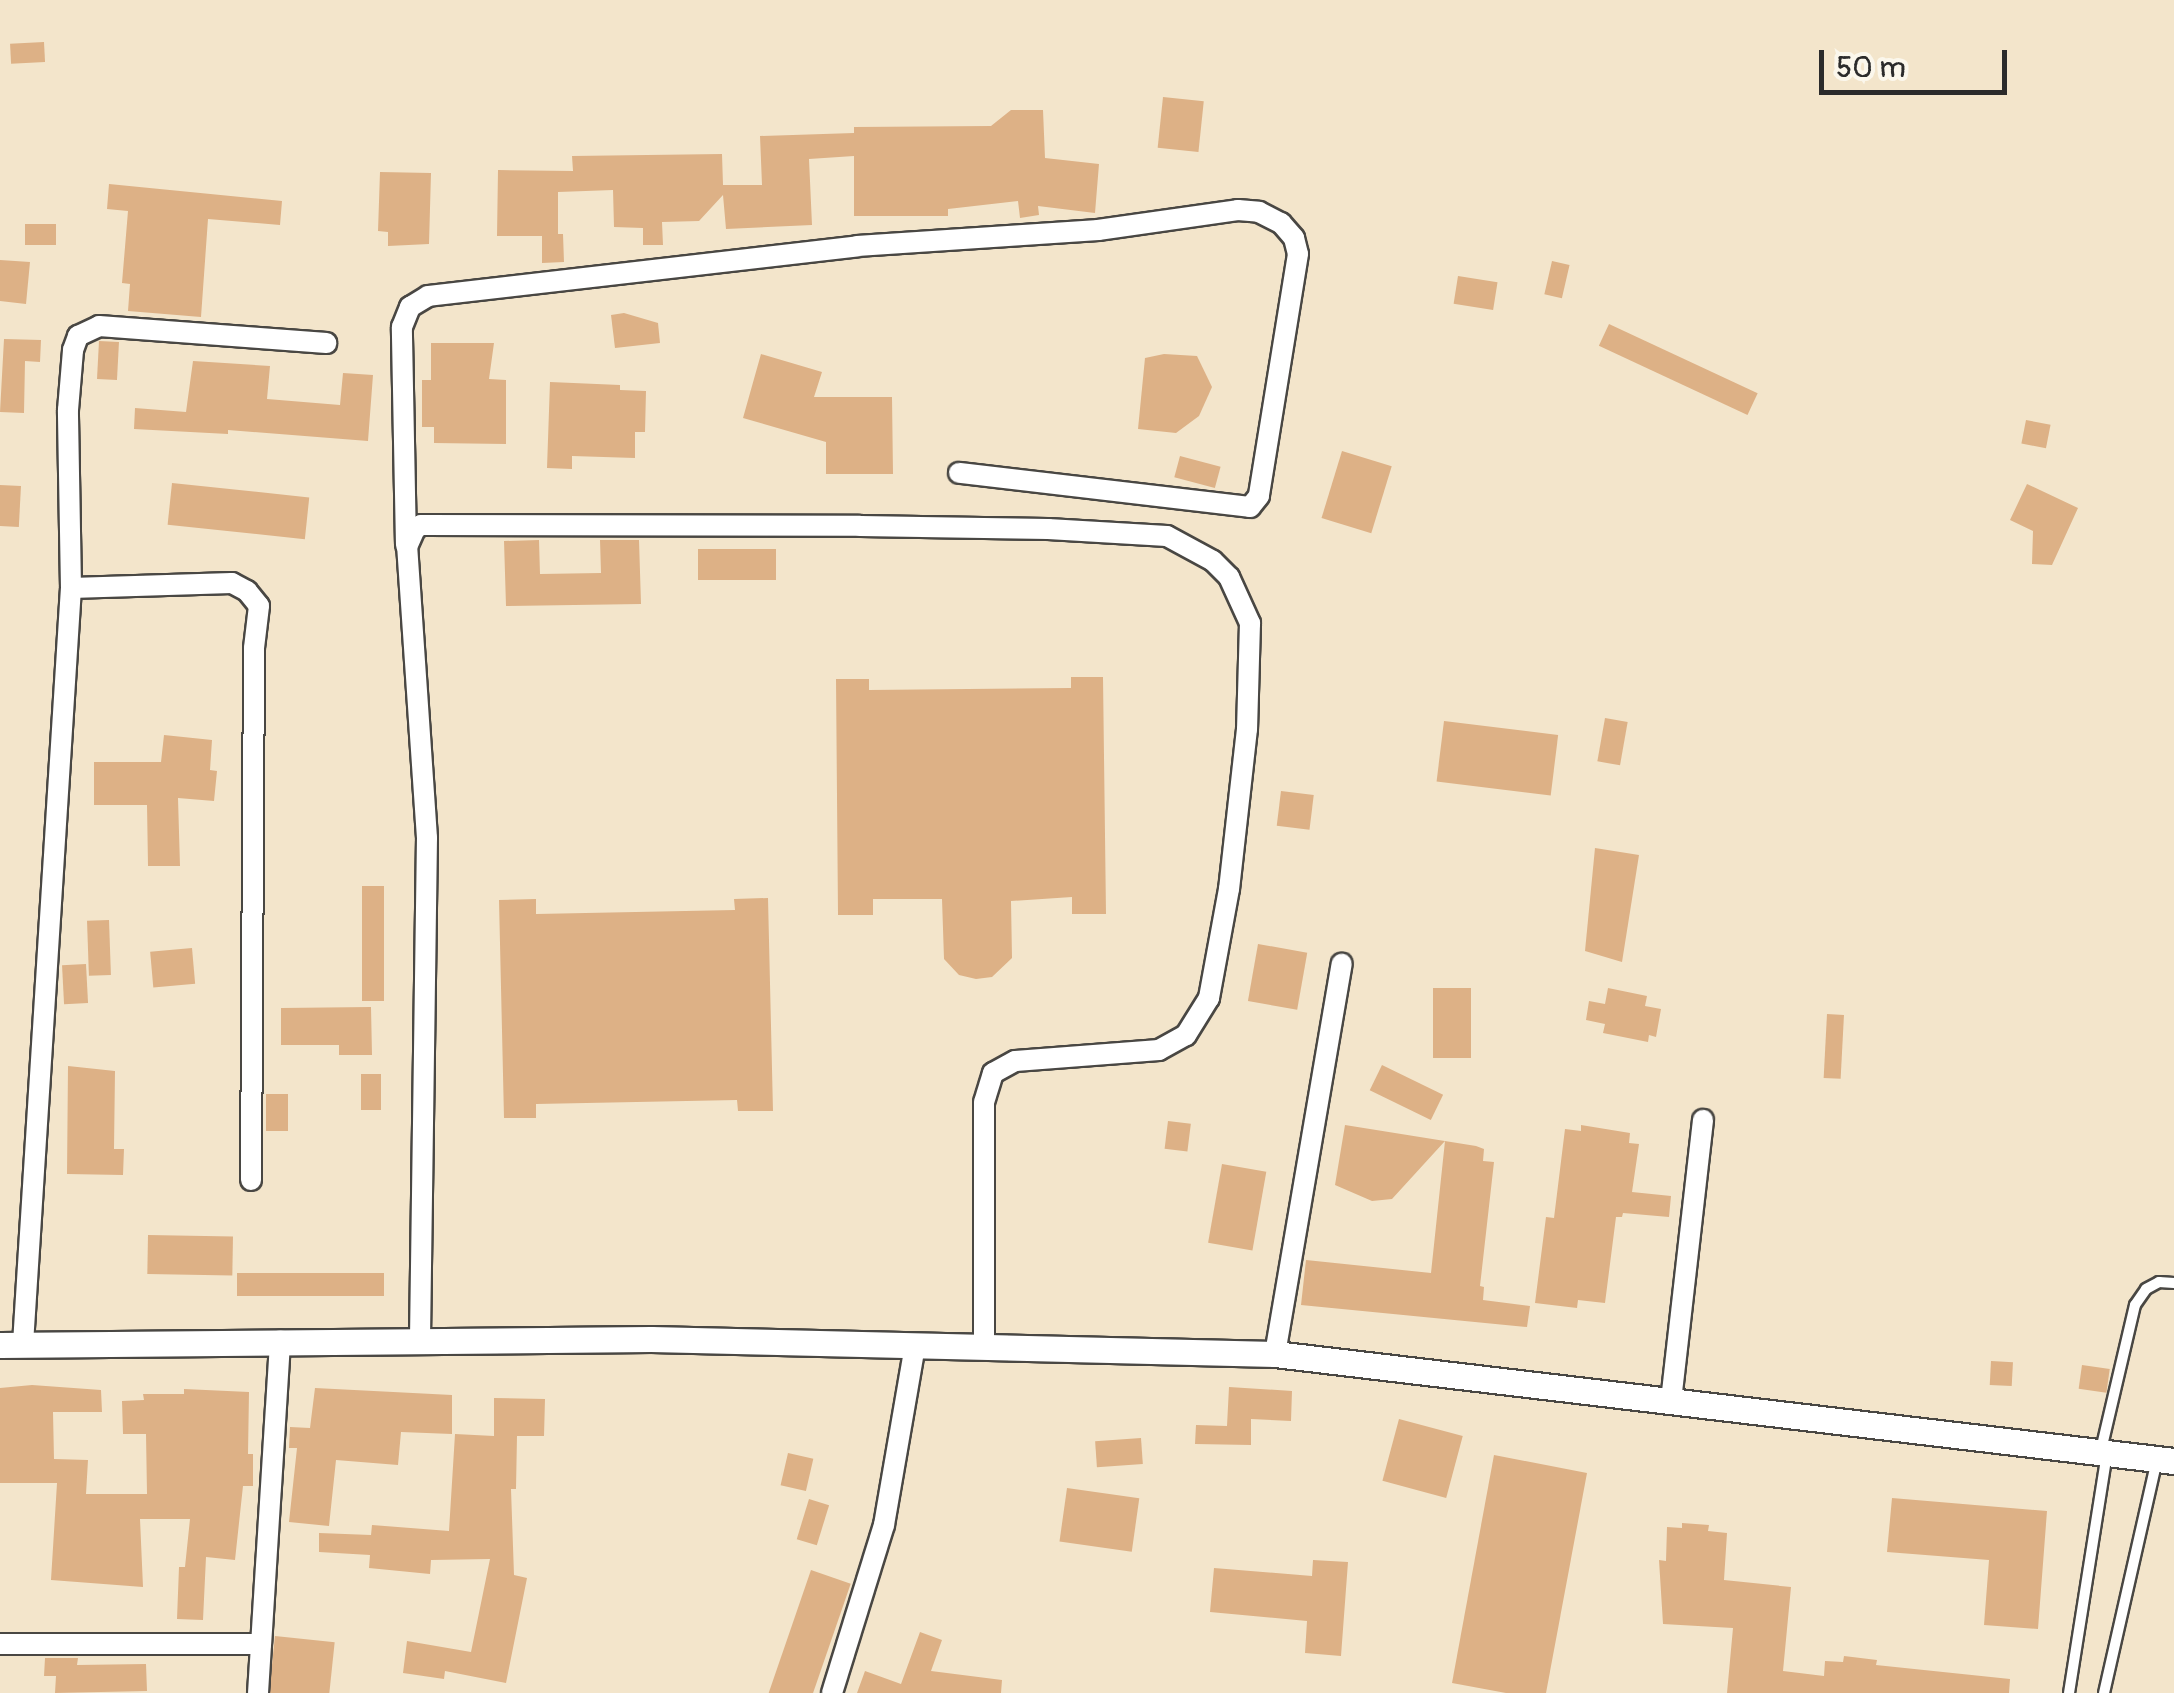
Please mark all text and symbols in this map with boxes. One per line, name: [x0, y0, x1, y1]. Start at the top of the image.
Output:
scale bar: [1824, 30, 2012, 92]
text: 50 m: [1836, 49, 1906, 86]

